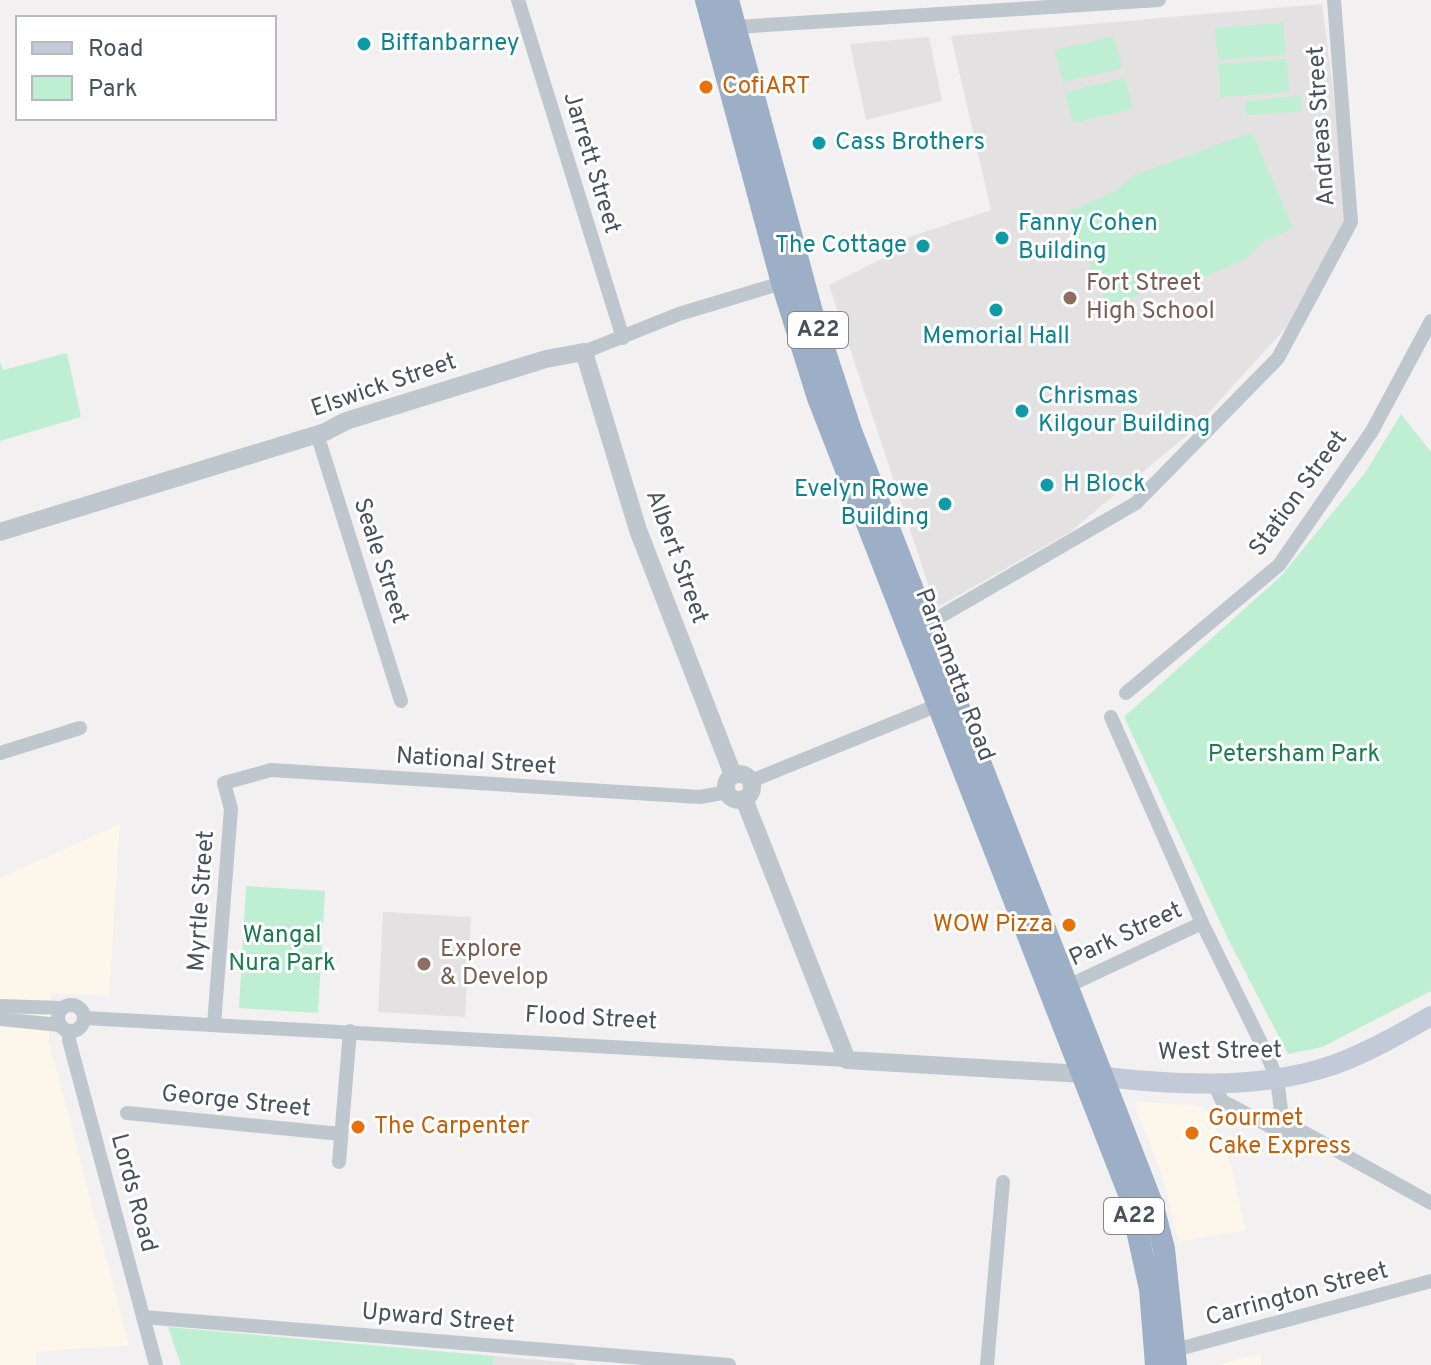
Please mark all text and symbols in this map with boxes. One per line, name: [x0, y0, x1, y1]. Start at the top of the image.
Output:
legend: [16, 16, 276, 120]
place label: Biffanbarney: [380, 29, 519, 59]
text: Road: [88, 35, 144, 65]
marker: Biffanbarney: [355, 35, 373, 53]
street label: Andreas Street: [1301, 45, 1343, 207]
place label: CofiART: [722, 72, 810, 102]
text: Park: [88, 75, 138, 105]
marker: CofiART: [697, 78, 715, 96]
street label: Jarrett Street: [555, 89, 627, 237]
place label: Cass Brothers: [835, 128, 985, 158]
marker: Cass Brothers: [810, 134, 828, 152]
place label: Fanny Cohen Building: [1018, 209, 1158, 267]
marker: Fanny Cohen Building: [993, 229, 1011, 247]
place label: The Cottage: [775, 231, 907, 261]
marker: The Cottage: [914, 237, 932, 255]
place label: Fort Street High School: [1086, 269, 1215, 327]
marker: Fort Street High School: [1061, 289, 1079, 307]
marker: Memorial Hall: [987, 301, 1005, 319]
road number: A22: [788, 312, 848, 348]
place label: Memorial Hall: [922, 322, 1070, 352]
street label: Elswick Street: [308, 347, 460, 425]
place label: Chrismas Kilgour Building: [1038, 382, 1210, 440]
marker: Chrismas Kilgour Building: [1013, 402, 1031, 420]
street label: Station Street: [1243, 425, 1355, 563]
place label: H Block: [1063, 470, 1146, 500]
place label: Evelyn Rowe Building: [794, 475, 929, 533]
marker: H Block: [1038, 476, 1056, 494]
street label: Albert Street: [638, 486, 714, 628]
street label: Seale Street: [346, 494, 414, 628]
marker: Evelyn Rowe Building: [936, 495, 954, 513]
street label: Parramatta Road: [907, 584, 1001, 766]
park label: Petersham Park: [1208, 740, 1380, 770]
street label: National Street: [395, 741, 557, 783]
street label: Myrtle Street: [182, 829, 222, 973]
street label: Park Street: [1065, 896, 1187, 974]
place label: WOW Pizza: [933, 910, 1053, 940]
marker: WOW Pizza: [1060, 916, 1078, 934]
park label: Wangal Nura Park: [228, 921, 336, 979]
place label: Explore & Develop: [440, 935, 549, 993]
marker: Explore & Develop: [415, 955, 433, 973]
street label: Flood Street: [524, 1001, 658, 1037]
street label: West Street: [1158, 1036, 1282, 1068]
street label: George Street: [160, 1079, 312, 1125]
place label: Gourmet Cake Express: [1208, 1104, 1351, 1162]
place label: The Carpenter: [374, 1112, 530, 1142]
marker: The Carpenter: [349, 1118, 367, 1136]
marker: Gourmet Cake Express: [1183, 1124, 1201, 1142]
street label: Lords Road: [103, 1130, 163, 1256]
road number: A22: [1104, 1198, 1164, 1234]
street label: Carrington Street: [1202, 1256, 1392, 1334]
street label: Upward Street: [360, 1297, 516, 1341]

